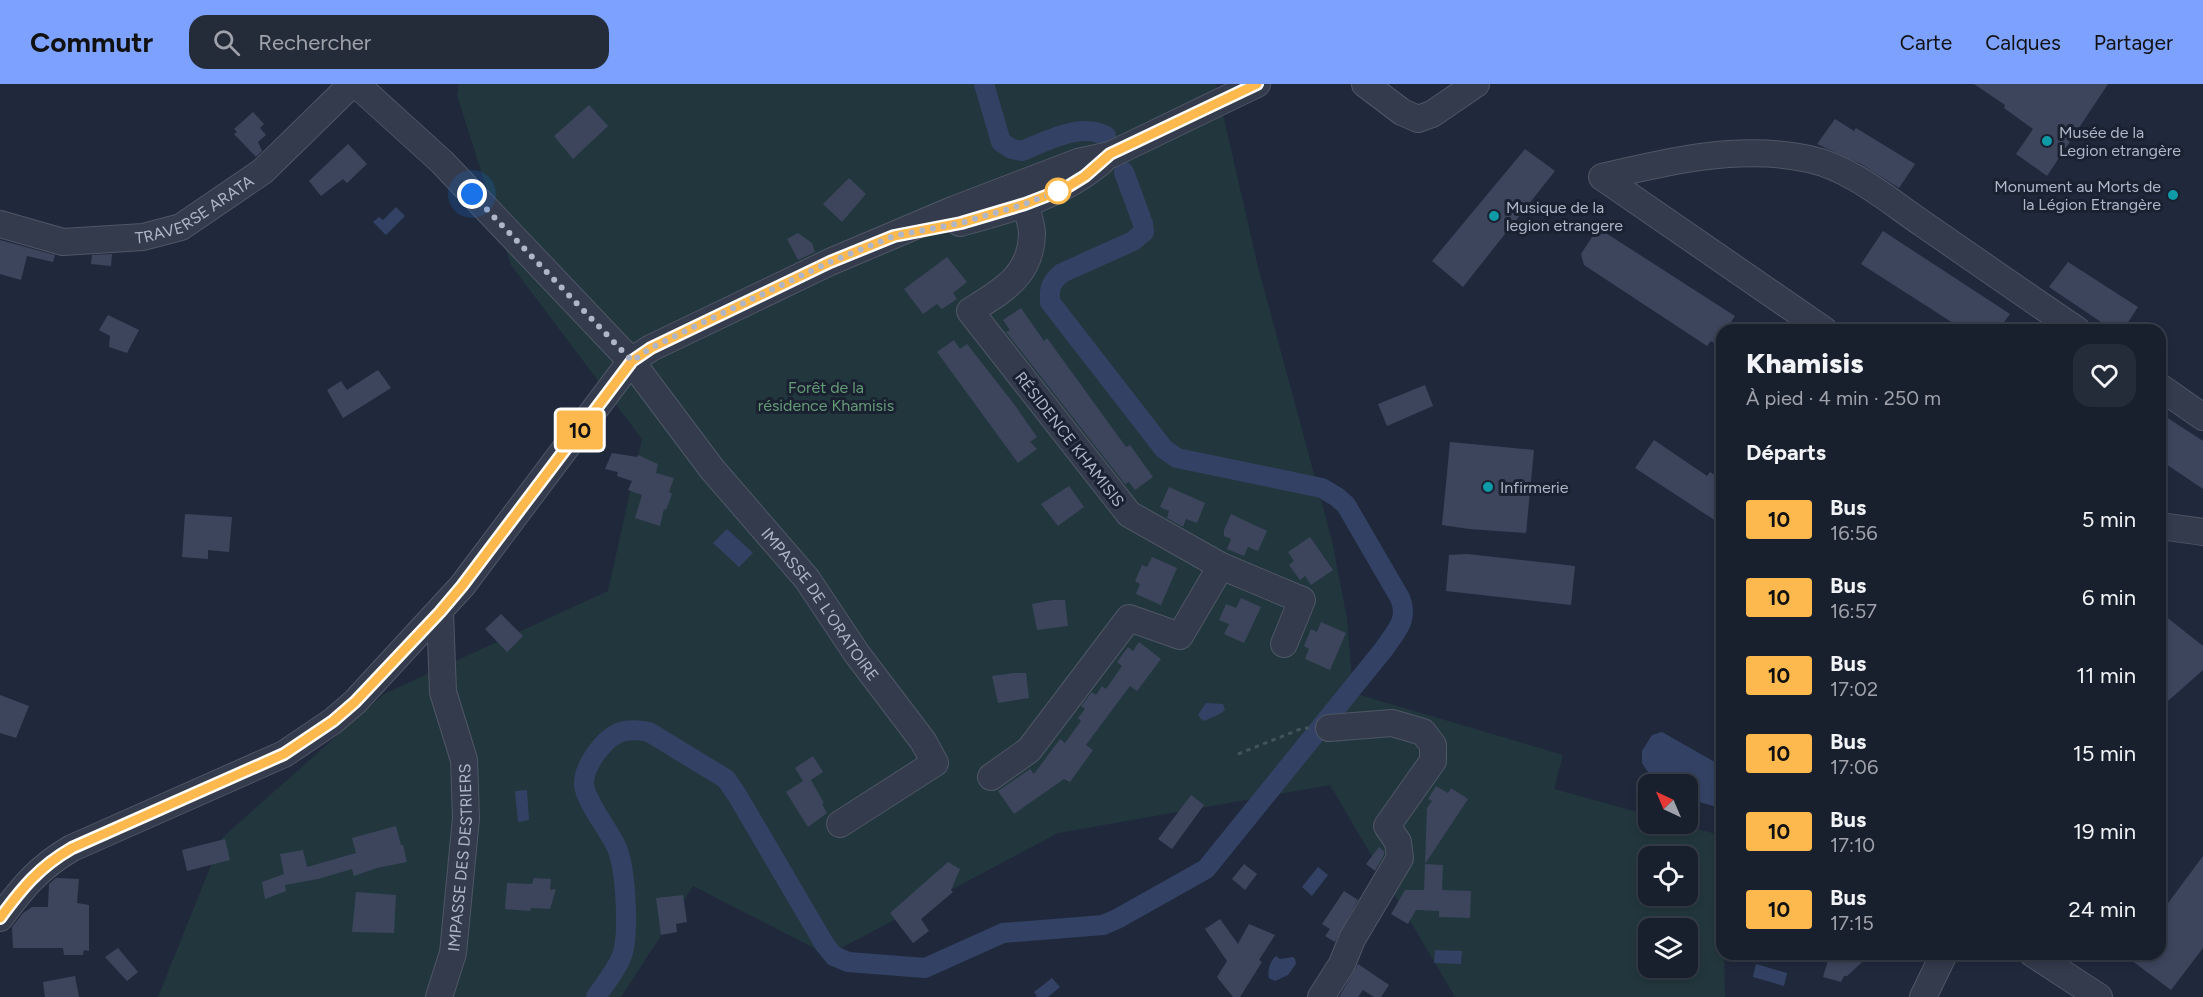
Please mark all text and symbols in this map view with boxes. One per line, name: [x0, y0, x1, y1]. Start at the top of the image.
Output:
search box: [189, 15, 609, 69]
text: Commutr: [30, 25, 153, 59]
icon: search: [210, 26, 243, 59]
text: Rechercher: [258, 29, 371, 56]
text: Carte: [1900, 30, 1952, 55]
text: Calques: [1985, 30, 2061, 55]
text: Partager: [2094, 30, 2173, 55]
place label: Musée de la Legion etrangère: [2059, 123, 2181, 160]
marker: Musée de la Legion etrangère: [2040, 134, 2054, 148]
street label: TRAVERSE ARATA: [134, 171, 257, 247]
place label: Monument au Morts de la Légion Etrangère: [1994, 177, 2161, 214]
unlabelled marker: [1045, 178, 1071, 204]
your location: [457, 179, 487, 209]
marker: Monument au Morts de la Légion Etrangère: [2166, 188, 2180, 202]
place label: Musique de la legion etrangere: [1506, 198, 1623, 235]
marker: Musique de la legion etrangere: [1487, 209, 1501, 223]
button: heart: [2073, 344, 2136, 407]
text: Khamisis: [1746, 346, 1864, 380]
street label: RÉSIDENCE KHAMISIS: [1011, 368, 1128, 511]
park label: Forêt de la résidence Khamisis: [758, 378, 894, 415]
text: À pied · 4 min · 250 m: [1746, 386, 1941, 410]
line badge: 10: [553, 410, 607, 450]
text: 10: [569, 418, 591, 443]
text: Départs: [1746, 439, 1826, 466]
place label: Infirmerie: [1500, 478, 1569, 497]
marker: Infirmerie: [1481, 480, 1495, 494]
text: Bus: [1830, 494, 1866, 521]
text: 5 min: [2082, 506, 2136, 533]
text: 10: [1768, 507, 1790, 532]
text: 16:56: [1830, 521, 1877, 545]
street label: IMPASSE DE L'ORATOIRE: [757, 524, 883, 684]
text: Bus: [1830, 572, 1866, 599]
text: 6 min: [2082, 584, 2136, 611]
text: 10: [1768, 585, 1790, 610]
text: 16:57: [1830, 599, 1877, 623]
text: Bus: [1830, 650, 1866, 677]
text: 11 min: [2076, 662, 2136, 689]
text: 10: [1768, 663, 1790, 688]
text: 17:02: [1830, 677, 1878, 701]
text: Bus: [1830, 728, 1866, 755]
text: 15 min: [2073, 740, 2136, 767]
text: 10: [1768, 741, 1790, 766]
text: 17:06: [1830, 755, 1878, 779]
street label: IMPASSE DES DESTRIERS: [444, 763, 476, 952]
north arrow: [1638, 774, 1698, 834]
map controls: [1638, 774, 1698, 978]
text: Bus: [1830, 806, 1866, 833]
text: 19 min: [2073, 818, 2136, 845]
text: 10: [1768, 819, 1790, 844]
text: 17:10: [1830, 833, 1875, 857]
button: locate: [1638, 846, 1698, 906]
text: Bus: [1830, 884, 1866, 911]
text: 24 min: [2069, 896, 2136, 923]
text: 10: [1768, 897, 1790, 922]
text: 17:15: [1830, 911, 1874, 935]
button: layers: [1638, 918, 1698, 978]

